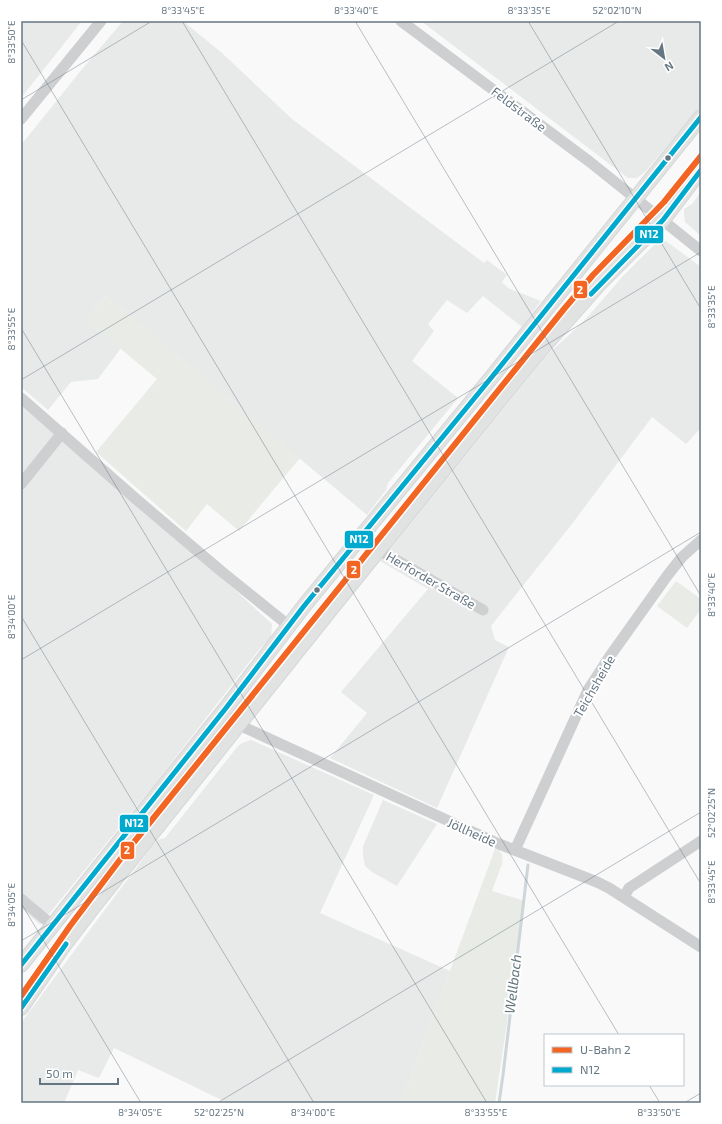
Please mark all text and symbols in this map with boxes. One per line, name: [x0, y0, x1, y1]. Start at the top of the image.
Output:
text: 8°33'45"E: [161, 4, 205, 16]
text: 8°33'40"E: [334, 4, 378, 16]
text: 8°33'35"E: [508, 4, 551, 16]
text: 52°02'10"N: [593, 4, 641, 16]
text: 8°33'50"E: [5, 20, 17, 64]
north arrow: [644, 38, 684, 78]
text: N: [663, 59, 676, 75]
street label: Feldstraße: [488, 83, 550, 135]
unlabelled marker: [663, 153, 673, 163]
line badge: N12: [634, 225, 664, 244]
text: N12: [639, 227, 659, 240]
line badge: 2: [573, 280, 588, 299]
text: 2: [577, 283, 583, 296]
text: 8°33'35"E: [705, 285, 717, 328]
text: 8°33'55"E: [5, 307, 17, 350]
line badge: N12: [344, 530, 374, 549]
text: N12: [349, 532, 369, 545]
street label: Herforder Straße: [383, 548, 479, 612]
line badge: 2: [346, 560, 361, 579]
text: 2: [351, 563, 357, 576]
text: 8°33'40"E: [705, 573, 717, 617]
unlabelled marker: [312, 585, 322, 595]
text: 8°34'00"E: [5, 594, 17, 639]
street label: Teichsheide: [570, 652, 618, 720]
text: 52°02'25"N: [705, 788, 717, 838]
line badge: N12: [119, 814, 149, 833]
street label: Jöllheide: [445, 814, 499, 850]
text: N12: [124, 816, 144, 829]
line badge: 2: [120, 841, 135, 860]
text: 2: [124, 843, 130, 856]
text: 8°33'45"E: [705, 860, 717, 904]
text: 8°34'05"E: [5, 883, 17, 927]
water label: Wellbach: [500, 953, 525, 1015]
legend: [544, 1034, 684, 1086]
text: U-Bahn 2: [580, 1042, 631, 1056]
scale bar: [40, 1060, 118, 1086]
text: N12: [580, 1062, 600, 1076]
text: 50 m: [46, 1066, 73, 1080]
text: 8°34'05"E: [118, 1106, 162, 1118]
text: 52°02'25"N: [194, 1106, 244, 1118]
text: 8°34'00"E: [291, 1106, 336, 1118]
text: 8°33'55"E: [465, 1106, 508, 1118]
text: 8°33'50"E: [637, 1106, 681, 1118]

